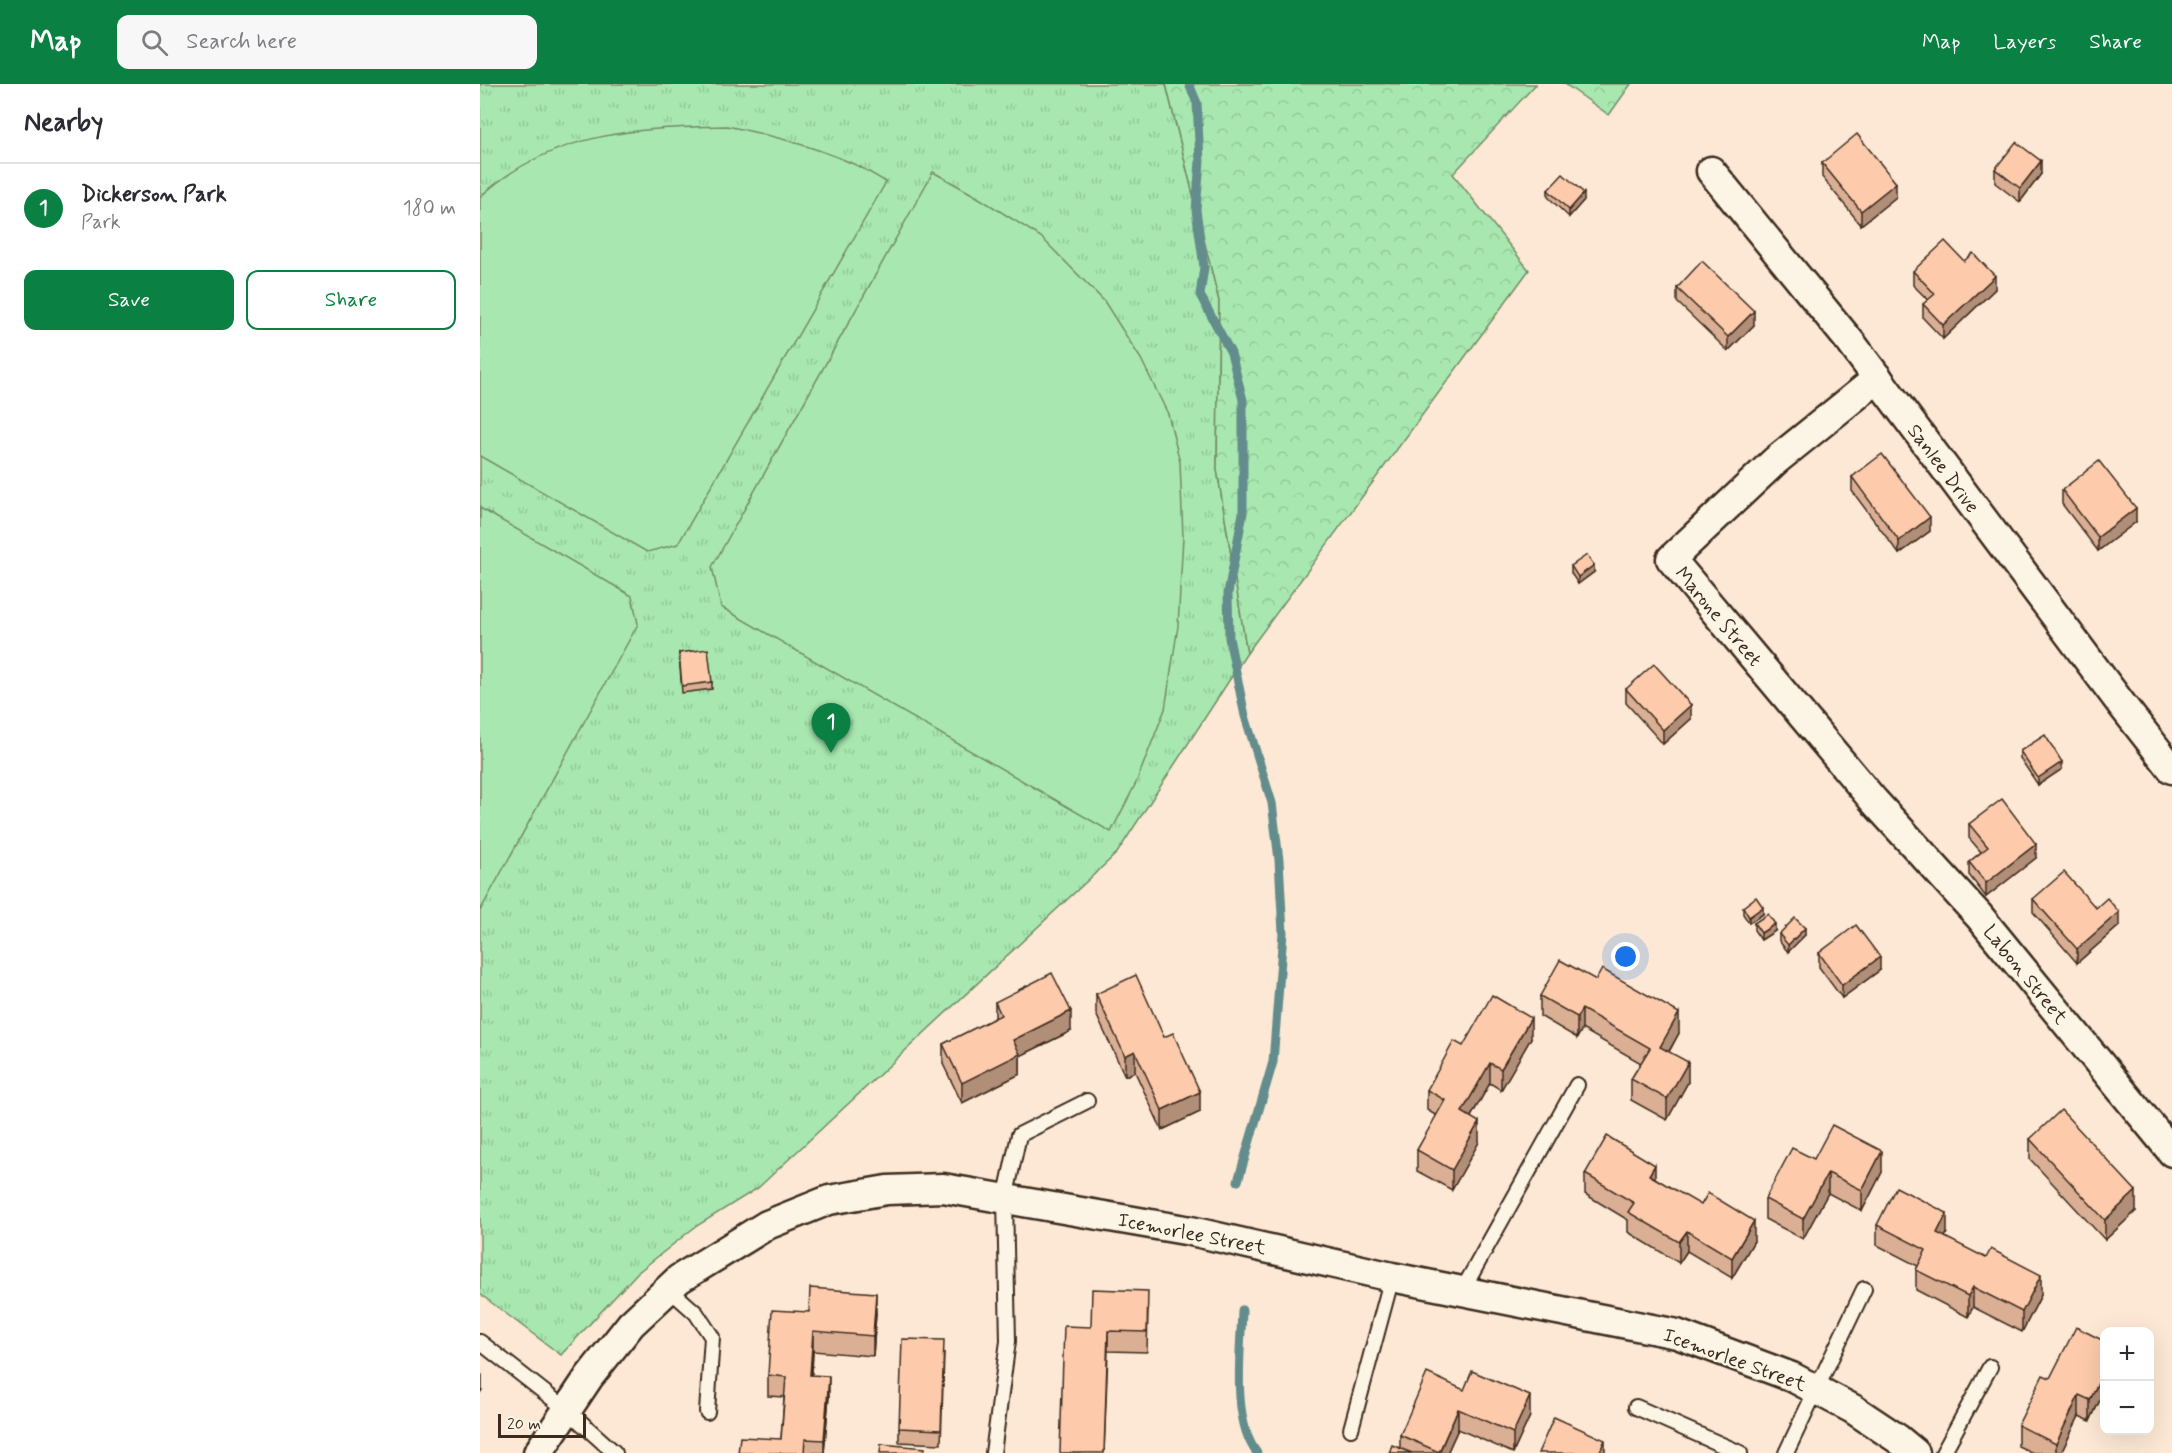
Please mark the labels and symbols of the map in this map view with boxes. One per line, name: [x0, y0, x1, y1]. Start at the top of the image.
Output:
street label: Sanlee Drive: [1900, 419, 1985, 519]
street label: Marone Street: [1668, 561, 1768, 673]
pin: 1: [812, 704, 850, 753]
street label: Labon Street: [1976, 919, 2074, 1031]
your location: [1611, 942, 1640, 971]
street label: Icemorlee Street: [1115, 1207, 1268, 1262]
street label: Icemorlee Street: [1659, 1322, 1810, 1399]
scale bar: [498, 1411, 586, 1438]

